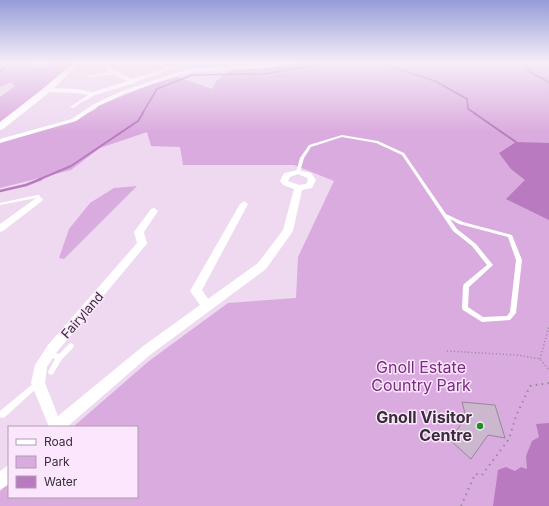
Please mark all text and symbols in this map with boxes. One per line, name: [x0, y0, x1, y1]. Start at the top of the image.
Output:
street label: Fairyland: [57, 288, 107, 342]
park label: Gnoll Estate Country Park: [371, 357, 471, 395]
place label: Gnoll Visitor Centre: [376, 407, 472, 445]
marker: Gnoll Visitor Centre: [475, 421, 485, 431]
legend: [8, 426, 138, 498]
text: Road: [44, 434, 73, 449]
text: Park: [44, 454, 70, 469]
text: Water: [44, 474, 78, 489]

